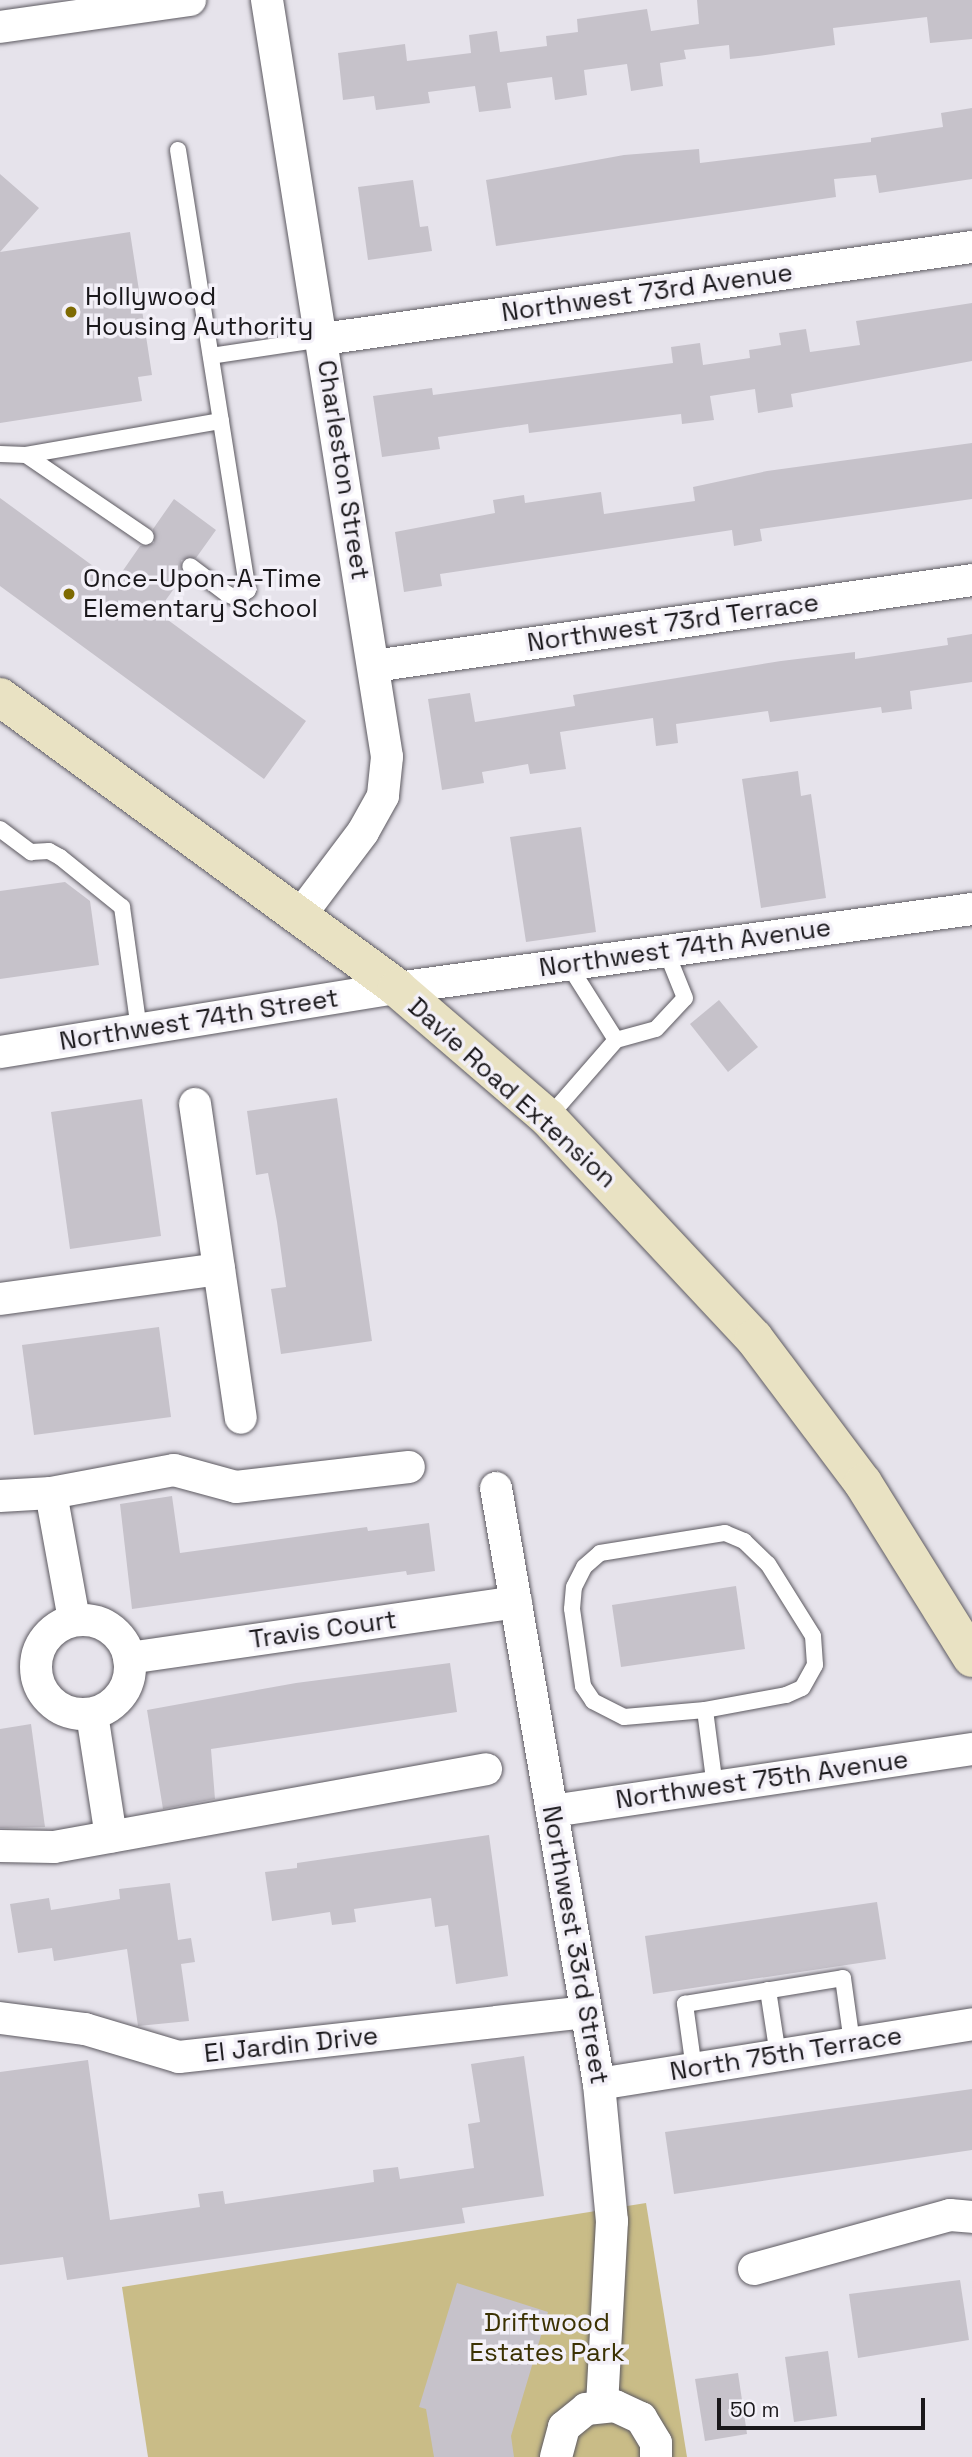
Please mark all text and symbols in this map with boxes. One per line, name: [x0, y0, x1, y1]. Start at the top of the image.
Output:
street label: Northwest 73rd Avenue: [499, 257, 795, 329]
place label: Hollywood Housing Authority: [85, 281, 314, 342]
marker: Hollywood Housing Authority: [63, 304, 79, 320]
street label: Charleston Street: [310, 358, 376, 582]
place label: Once-Upon-A-Time Elementary School: [83, 563, 322, 624]
marker: Once-Upon-A-Time Elementary School: [61, 586, 77, 602]
street label: Northwest 73rd Terrace: [525, 587, 821, 659]
street label: Northwest 74th Avenue: [537, 912, 833, 984]
street label: Northwest 74th Street: [57, 983, 341, 1057]
street label: Davie Road Extension: [401, 991, 623, 1195]
street label: Travis Court: [247, 1604, 399, 1656]
street label: Northwest 75th Avenue: [613, 1744, 911, 1816]
street label: Northwest 33rd Street: [535, 1803, 615, 2087]
street label: El Jardin Drive: [202, 2020, 380, 2070]
street label: North 75th Terrace: [667, 2020, 905, 2088]
park label: Driftwood Estates Park: [469, 2307, 625, 2368]
scale bar: [720, 2384, 928, 2428]
text: 50 m: [730, 2396, 780, 2423]

